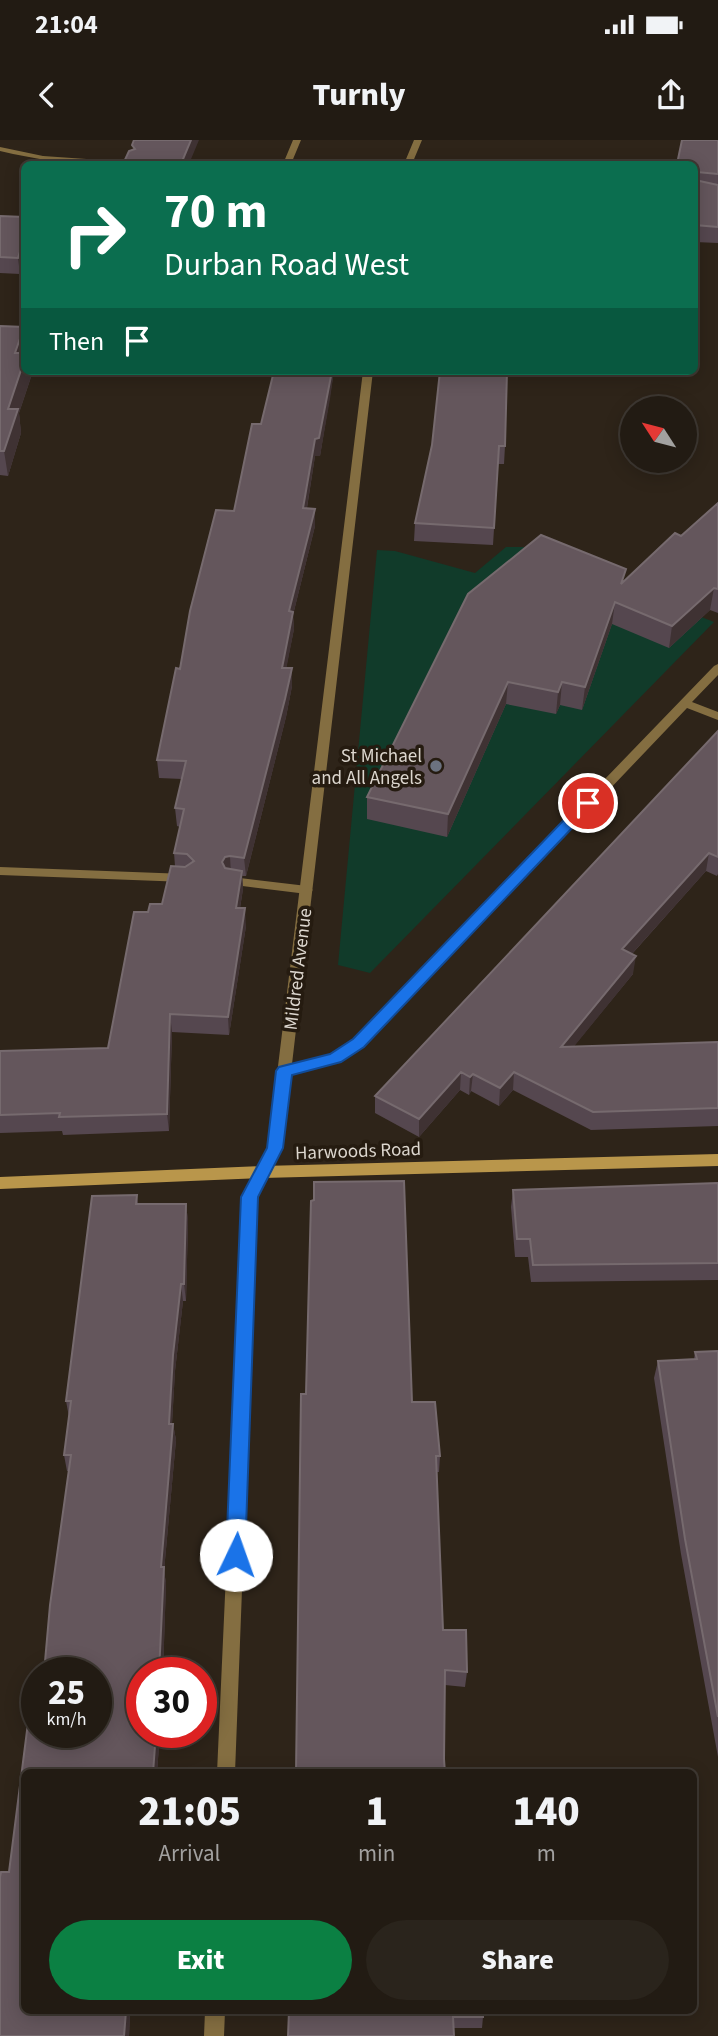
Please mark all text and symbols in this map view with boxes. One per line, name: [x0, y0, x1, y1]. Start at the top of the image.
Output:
text: 21:04: [35, 6, 98, 43]
text: Turnly: [313, 72, 405, 118]
icon: back: [28, 76, 66, 114]
icon: share: [652, 76, 690, 114]
text: 70 m: [164, 177, 268, 247]
icon: right: [49, 189, 140, 280]
text: Durban Road West: [164, 242, 409, 288]
icon: arrive: [118, 322, 156, 360]
text: Then: [49, 323, 104, 360]
north arrow: [620, 396, 696, 472]
map controls: [620, 396, 697, 473]
place label: St Michael and All Angels: [312, 743, 422, 792]
marker: St Michael and All Angels: [428, 758, 444, 774]
pin: [558, 773, 618, 833]
icon: arrive: [569, 784, 607, 822]
street label: Mildred Avenue: [278, 907, 319, 1032]
street label: Harwoods Road: [295, 1136, 422, 1167]
position arrow: [199, 1518, 273, 1592]
speed limit sign: 30: [126, 1657, 217, 1748]
text: 25: [48, 1668, 85, 1718]
text: km/h: [47, 1707, 86, 1732]
text: 21:05: [138, 1782, 241, 1842]
text: 1: [365, 1782, 388, 1842]
text: 140: [513, 1782, 580, 1842]
text: Arrival: [159, 1837, 220, 1870]
text: min: [358, 1837, 395, 1870]
text: m: [537, 1837, 556, 1870]
button: Exit: [49, 1920, 352, 2000]
button: Share: [366, 1920, 669, 2000]

